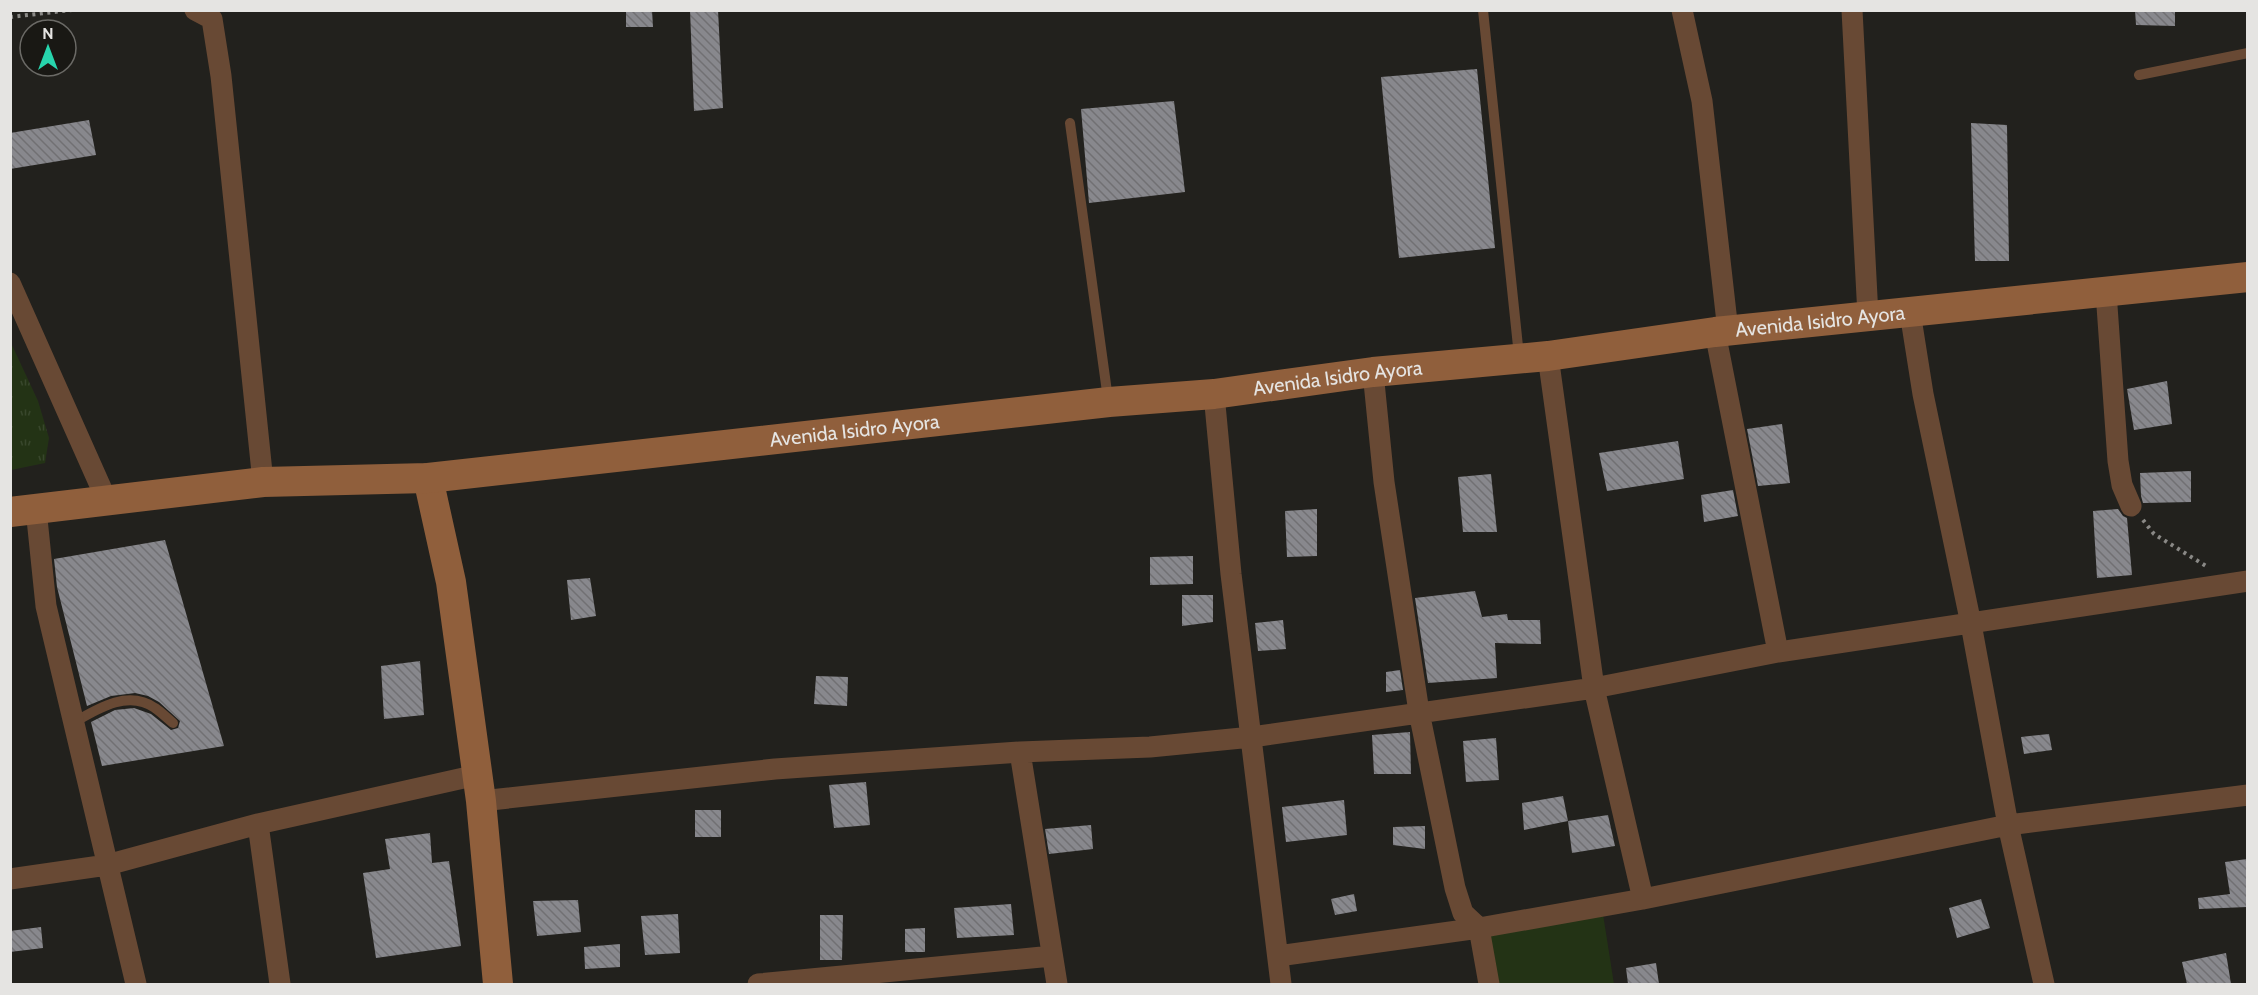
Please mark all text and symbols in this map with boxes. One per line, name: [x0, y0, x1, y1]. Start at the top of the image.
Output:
north arrow: [18, 18, 78, 78]
text: N: [42, 24, 54, 43]
street label: Avenida Isidro Ayora: [1734, 300, 1907, 342]
street label: Avenida Isidro Ayora: [1251, 356, 1424, 400]
street label: Avenida Isidro Ayora: [768, 409, 941, 452]

